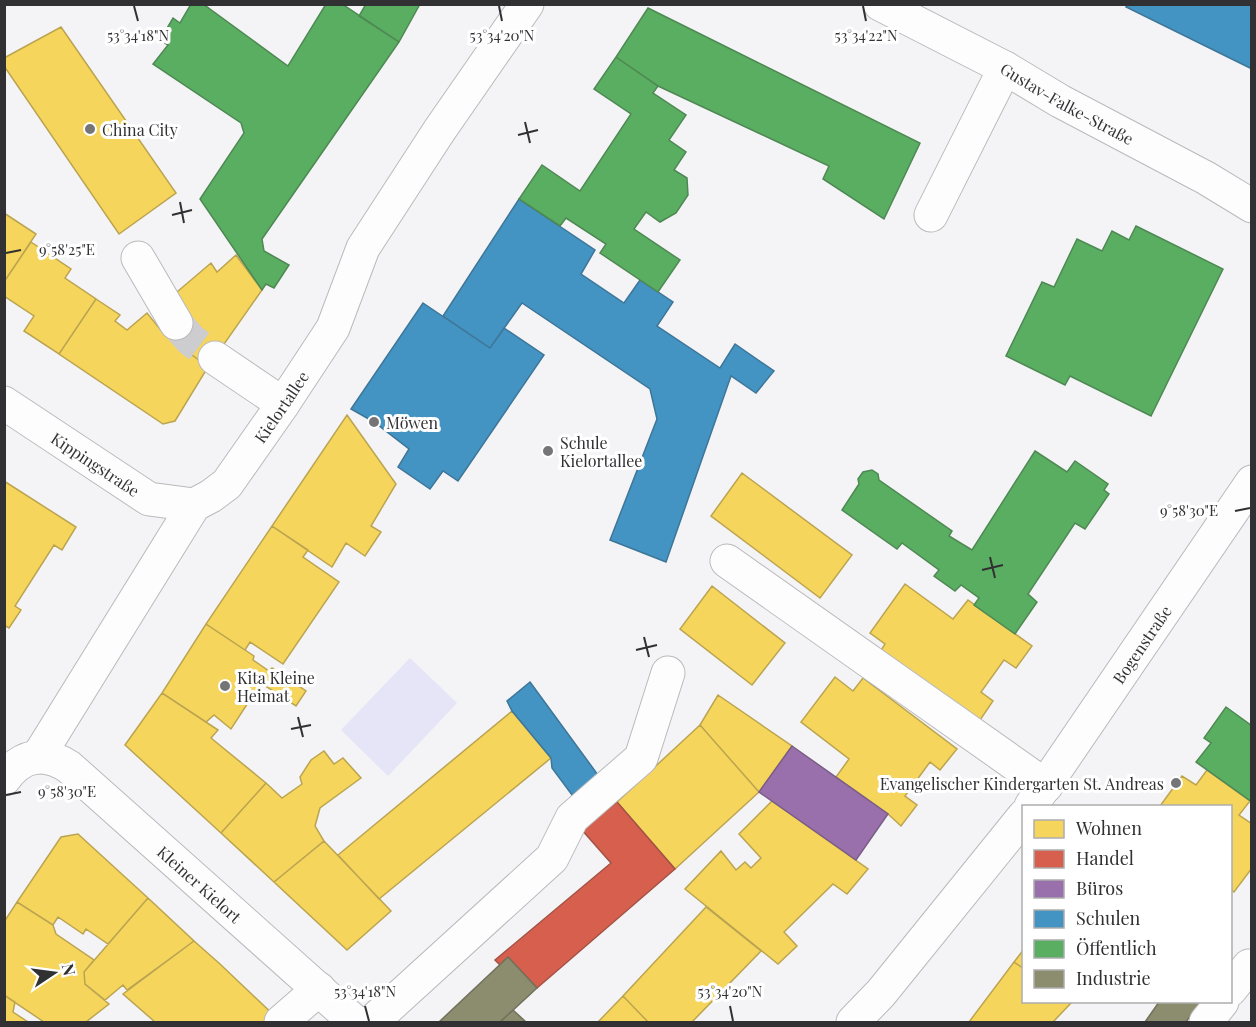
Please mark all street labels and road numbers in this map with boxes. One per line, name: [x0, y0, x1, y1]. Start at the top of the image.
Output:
street label: Gustav-Falke-Straße: [997, 57, 1138, 149]
street label: Kielortallee: [249, 367, 313, 446]
street label: Kippingstraße: [48, 427, 144, 501]
street label: Bogenstraße: [1107, 601, 1176, 687]
street label: Kleiner Kielort: [153, 841, 246, 927]

